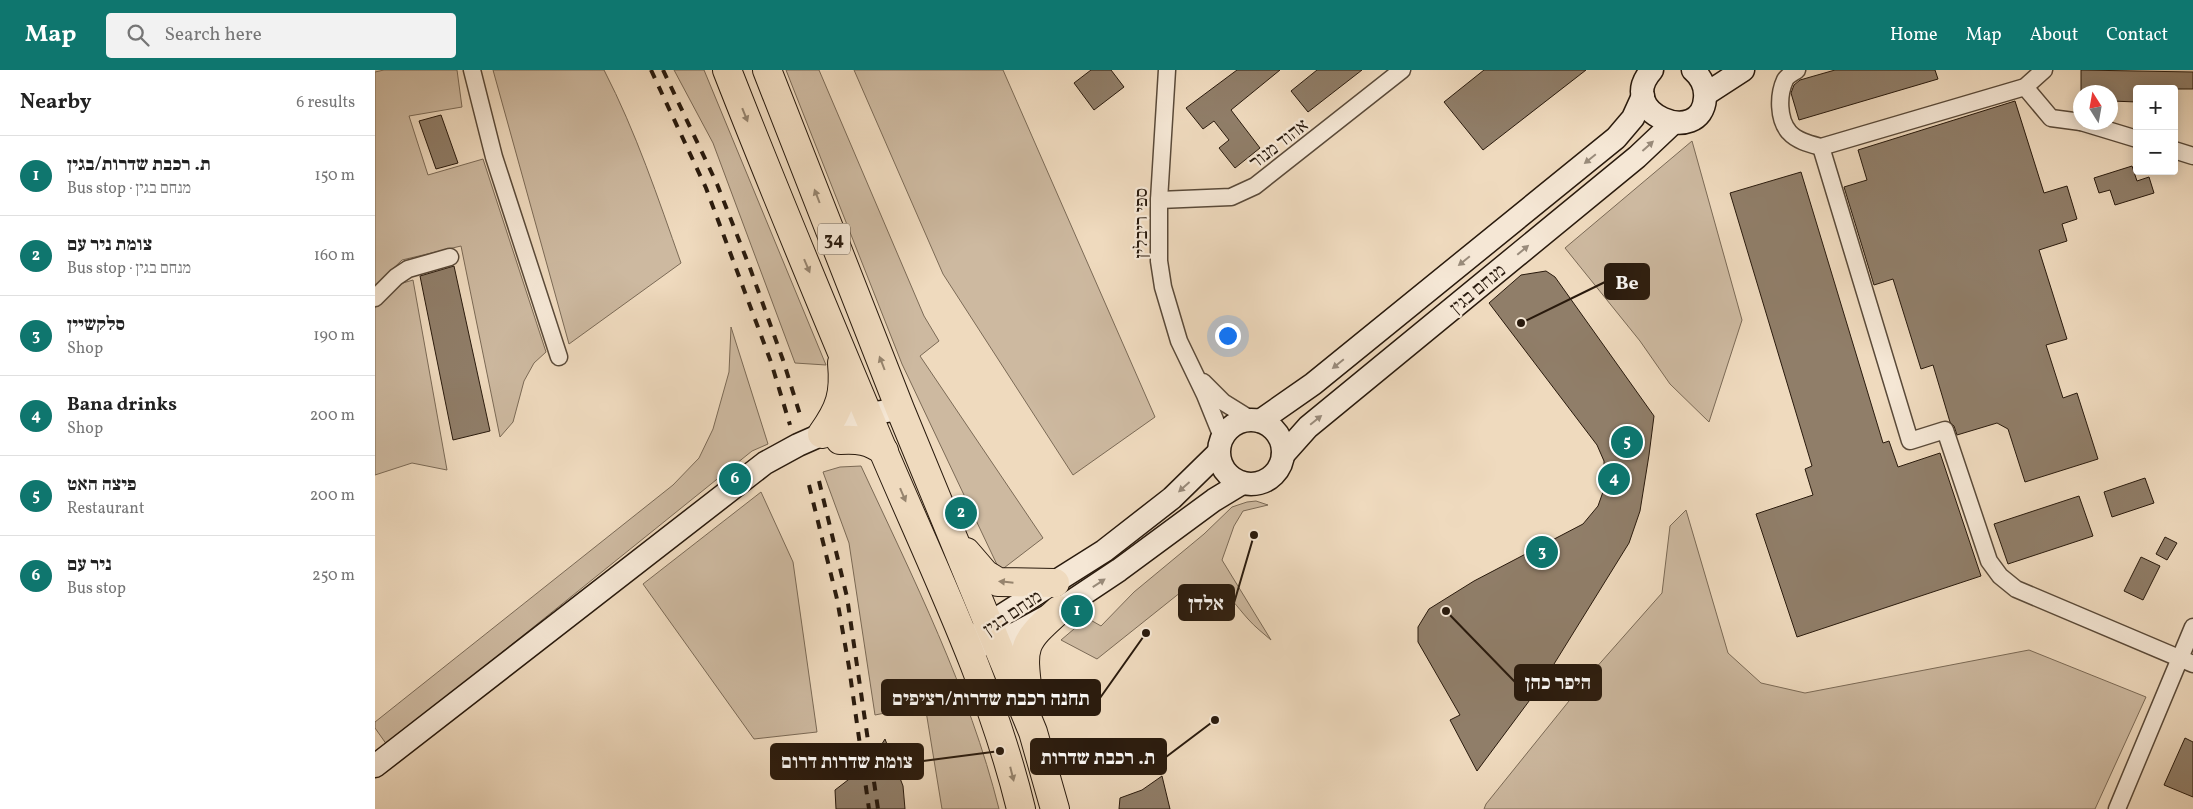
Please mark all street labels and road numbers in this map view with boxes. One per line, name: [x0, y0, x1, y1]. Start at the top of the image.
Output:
street label: אהוד מנור: [1244, 113, 1314, 176]
street label: ספי ריבלין: [1129, 188, 1155, 258]
road number: 34: [818, 223, 850, 254]
street label: מנחם בגין: [1445, 258, 1512, 321]
street label: מנחם בגין: [978, 584, 1048, 643]

